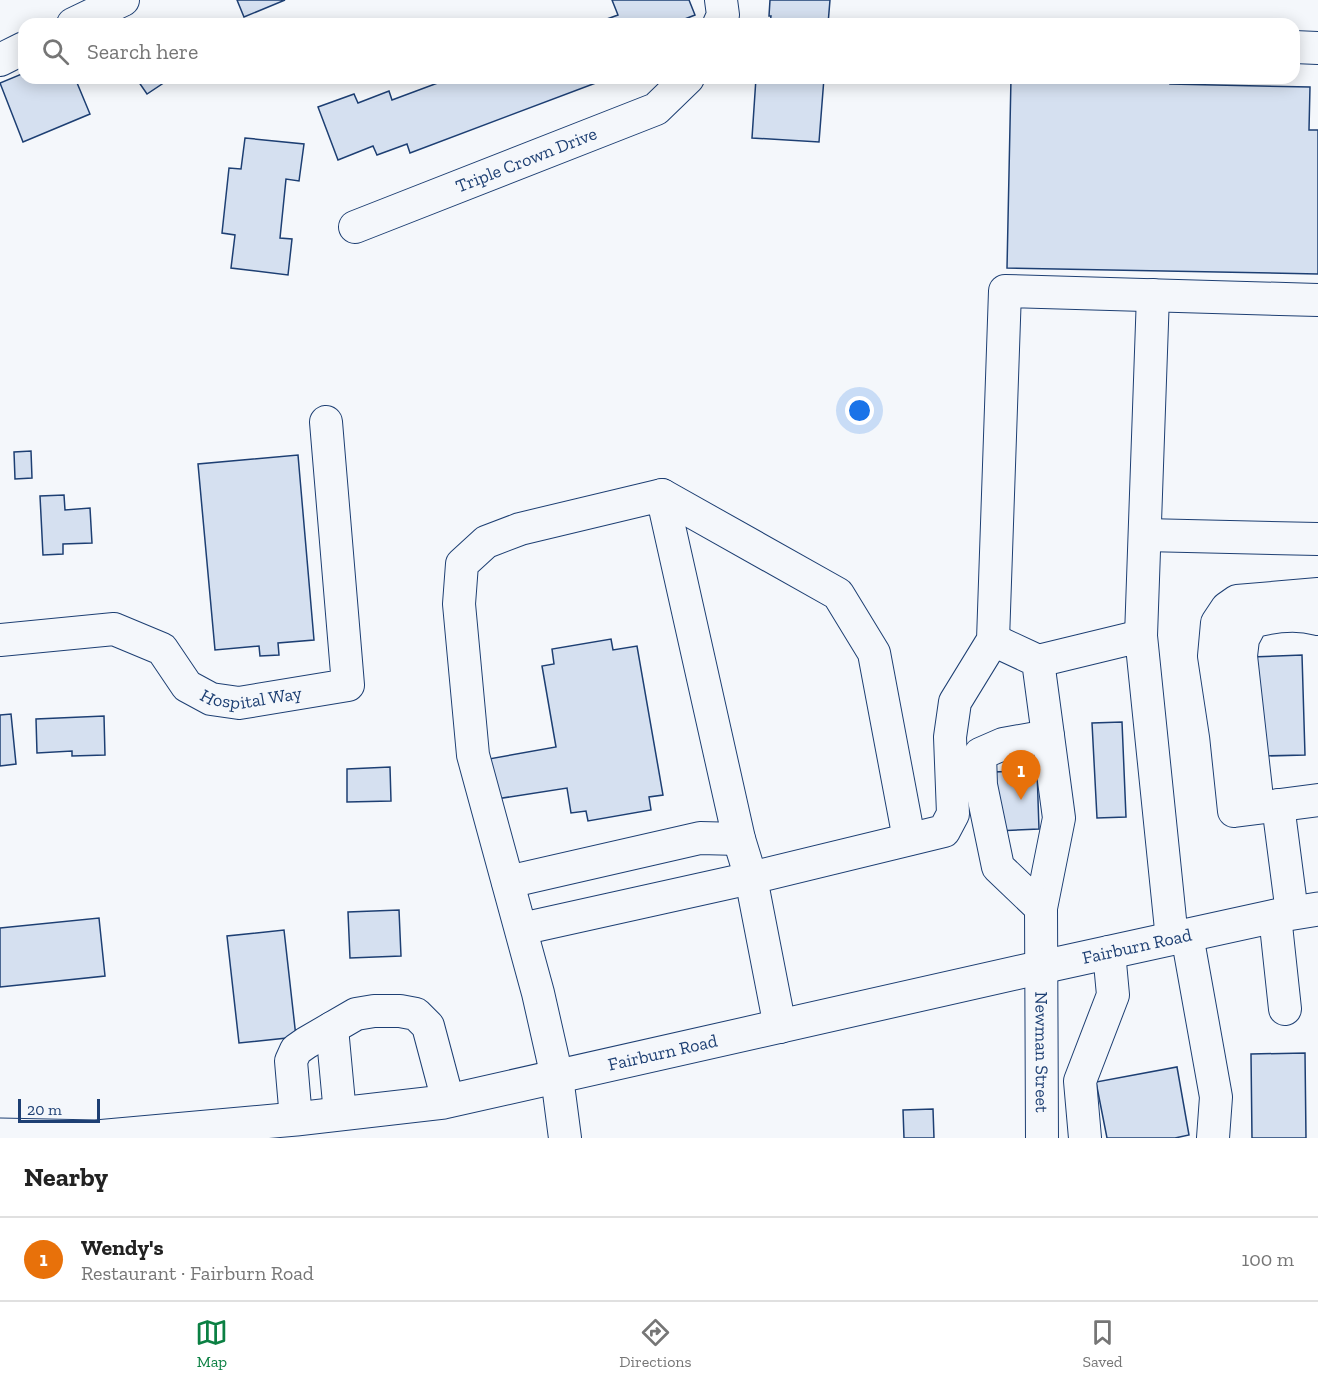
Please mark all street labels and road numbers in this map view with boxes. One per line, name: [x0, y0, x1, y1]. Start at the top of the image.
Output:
street label: Triple Crown Drive: [453, 122, 600, 197]
street label: Hospital Way: [196, 682, 304, 714]
street label: Fairburn Road: [1080, 924, 1194, 969]
street label: Newman Street: [1030, 992, 1053, 1113]
street label: Fairburn Road: [606, 1030, 720, 1076]

